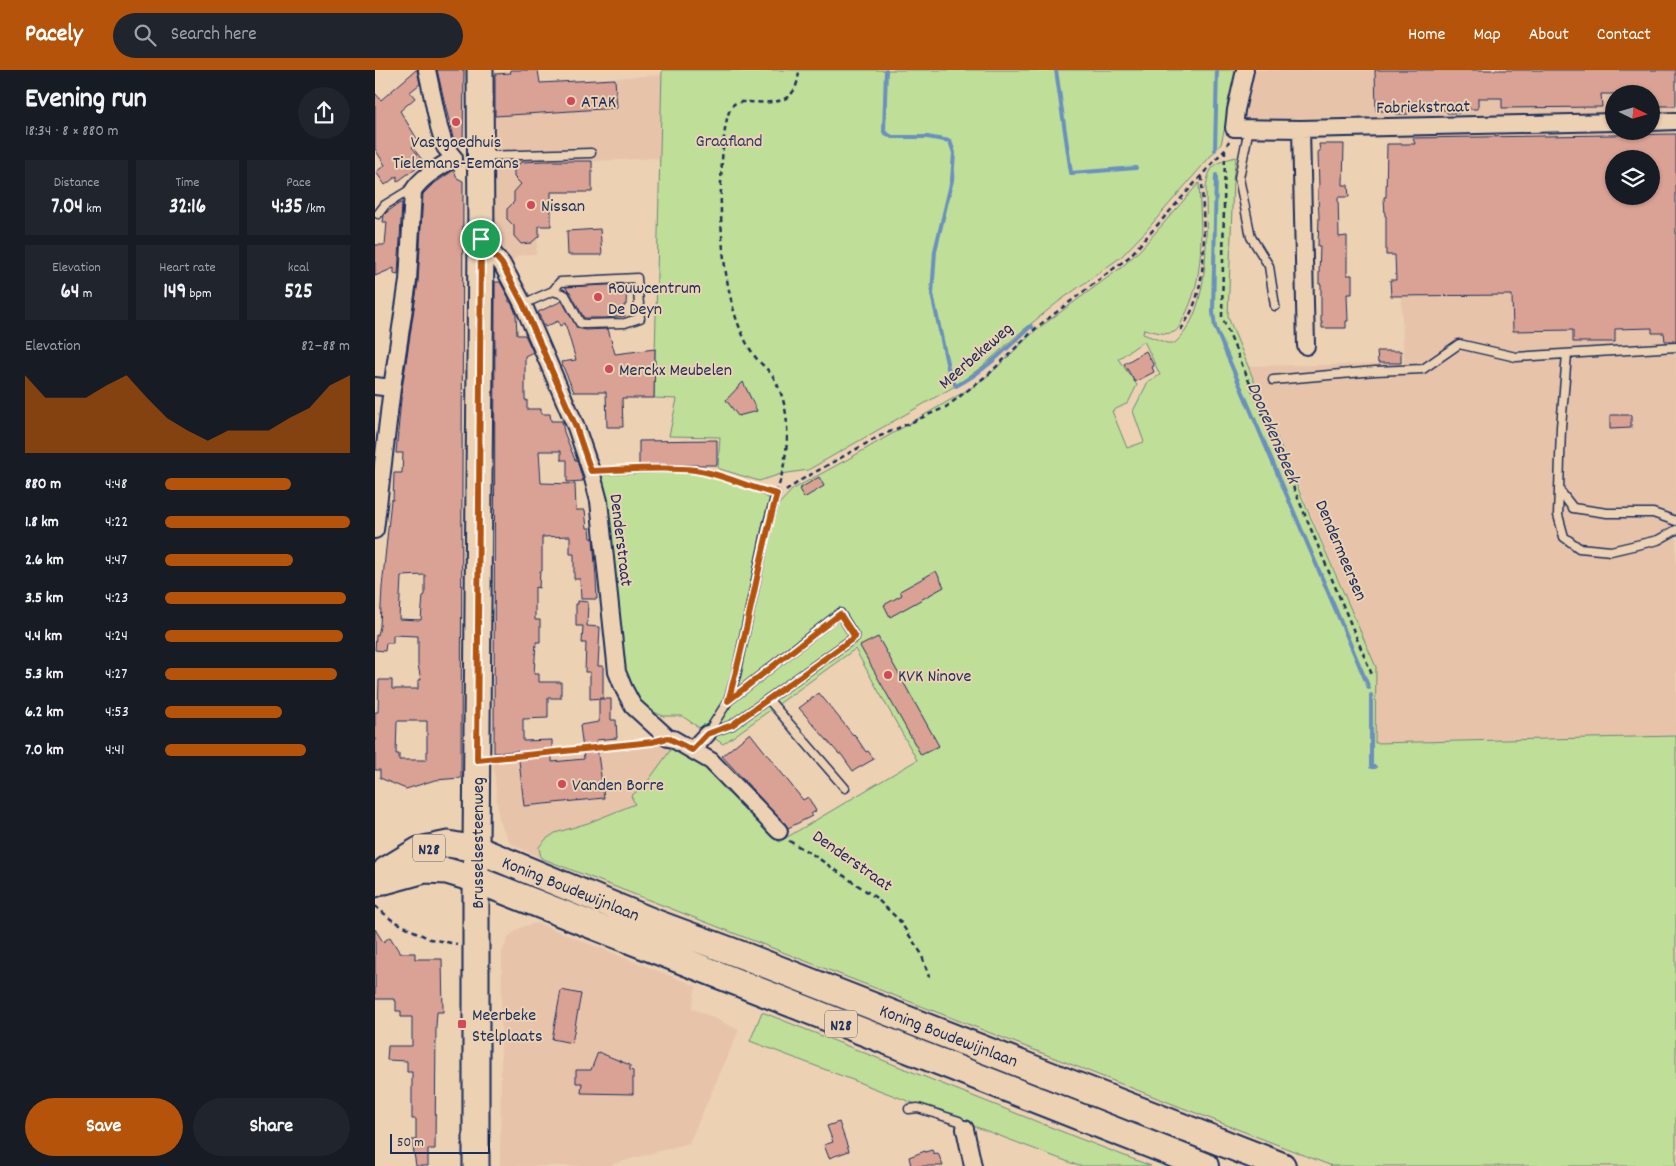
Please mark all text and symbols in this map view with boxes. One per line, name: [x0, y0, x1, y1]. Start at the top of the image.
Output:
search box: [113, 13, 463, 58]
text: Pacely: [25, 18, 83, 52]
icon: search: [131, 21, 159, 49]
text: Search here: [171, 22, 257, 49]
text: Home: [1408, 23, 1445, 48]
text: Map: [1473, 23, 1501, 48]
text: About: [1529, 23, 1569, 48]
text: Contact: [1597, 23, 1651, 48]
text: Evening run: [25, 81, 147, 121]
north arrow: [1605, 85, 1660, 140]
map controls: [1605, 85, 1660, 205]
button: share: [298, 87, 350, 139]
place label: ATAK: [581, 91, 616, 116]
marker: ATAK: [565, 95, 577, 107]
street label: Fabriekstraat: [1376, 95, 1471, 122]
marker: Vastgoedhuis Tielemans-Eemans: [450, 116, 462, 128]
text: 18:34 · 8 × 880 m: [25, 120, 119, 143]
park label: Graafland: [696, 130, 762, 155]
place label: Vastgoedhuis Tielemans-Eemans: [393, 131, 519, 177]
button: layers: [1605, 150, 1660, 205]
text: Distance: [54, 173, 99, 193]
text: Time: [176, 173, 199, 193]
text: Pace: [286, 173, 311, 193]
text: 7.04: [51, 193, 83, 223]
text: 32:16: [169, 193, 206, 223]
text: 4:35: [272, 193, 303, 223]
place label: Nissan: [541, 195, 585, 220]
text: km: [83, 199, 102, 219]
text: /km: [303, 199, 325, 219]
marker: Nissan: [525, 199, 537, 211]
pin: [460, 218, 502, 260]
icon: arrive: [467, 225, 495, 253]
text: Elevation: [52, 258, 101, 278]
text: Heart rate: [159, 258, 216, 278]
text: kcal: [288, 258, 309, 278]
place label: Rouwcentrum De Deyn: [608, 277, 701, 323]
text: 64: [61, 278, 80, 308]
text: 149: [163, 278, 186, 308]
text: 525: [284, 278, 313, 308]
text: m: [80, 284, 92, 304]
text: bpm: [186, 284, 212, 304]
marker: Rouwcentrum De Deyn: [592, 291, 604, 303]
street label: Meerbekeweg: [934, 317, 1019, 396]
text: Elevation: [25, 335, 81, 358]
text: 82–88 m: [301, 335, 350, 358]
place label: Merckx Meubelen: [619, 359, 732, 384]
marker: Merckx Meubelen: [603, 363, 615, 375]
water label: Doorekensbeek: [1238, 378, 1306, 490]
text: 880 m: [25, 473, 61, 496]
text: 4:48: [105, 473, 127, 496]
street label: Denderstraat: [601, 493, 638, 588]
street label: Dendermeersen: [1307, 497, 1372, 605]
text: 1.8 km: [25, 511, 59, 534]
text: 4:22: [105, 511, 128, 534]
text: 2.6 km: [25, 549, 64, 572]
text: 4:47: [105, 549, 127, 572]
text: 3.5 km: [25, 587, 63, 610]
text: 4:23: [105, 587, 128, 610]
text: 4.4 km: [25, 625, 62, 648]
text: 4:24: [105, 625, 128, 648]
text: 5.3 km: [25, 663, 63, 686]
text: 4:27: [105, 663, 127, 686]
place label: KVK Ninove: [898, 665, 971, 690]
marker: KVK Ninove: [882, 669, 894, 681]
text: 6.2 km: [25, 701, 64, 724]
text: 4:53: [105, 701, 129, 724]
text: 7.0 km: [25, 739, 64, 762]
text: 4:41: [105, 739, 124, 762]
place label: Vanden Borre: [572, 774, 664, 799]
street label: Brusselsesteenweg: [467, 777, 492, 909]
marker: Vanden Borre: [556, 778, 568, 790]
street label: Denderstraat: [806, 825, 897, 899]
road number: N28: [413, 834, 445, 861]
street label: Koning Boudewijnlaan: [498, 851, 643, 929]
street label: Koning Boudewijnlaan: [875, 999, 1021, 1075]
place label: Meerbeke Stelplaats: [472, 1004, 542, 1050]
road number: N28: [825, 1011, 857, 1038]
marker: Meerbeke Stelplaats: [456, 1018, 468, 1030]
button: Save: [25, 1098, 183, 1156]
button: Share: [193, 1098, 350, 1156]
scale bar: [390, 1131, 490, 1154]
text: 50 m: [397, 1133, 424, 1153]

